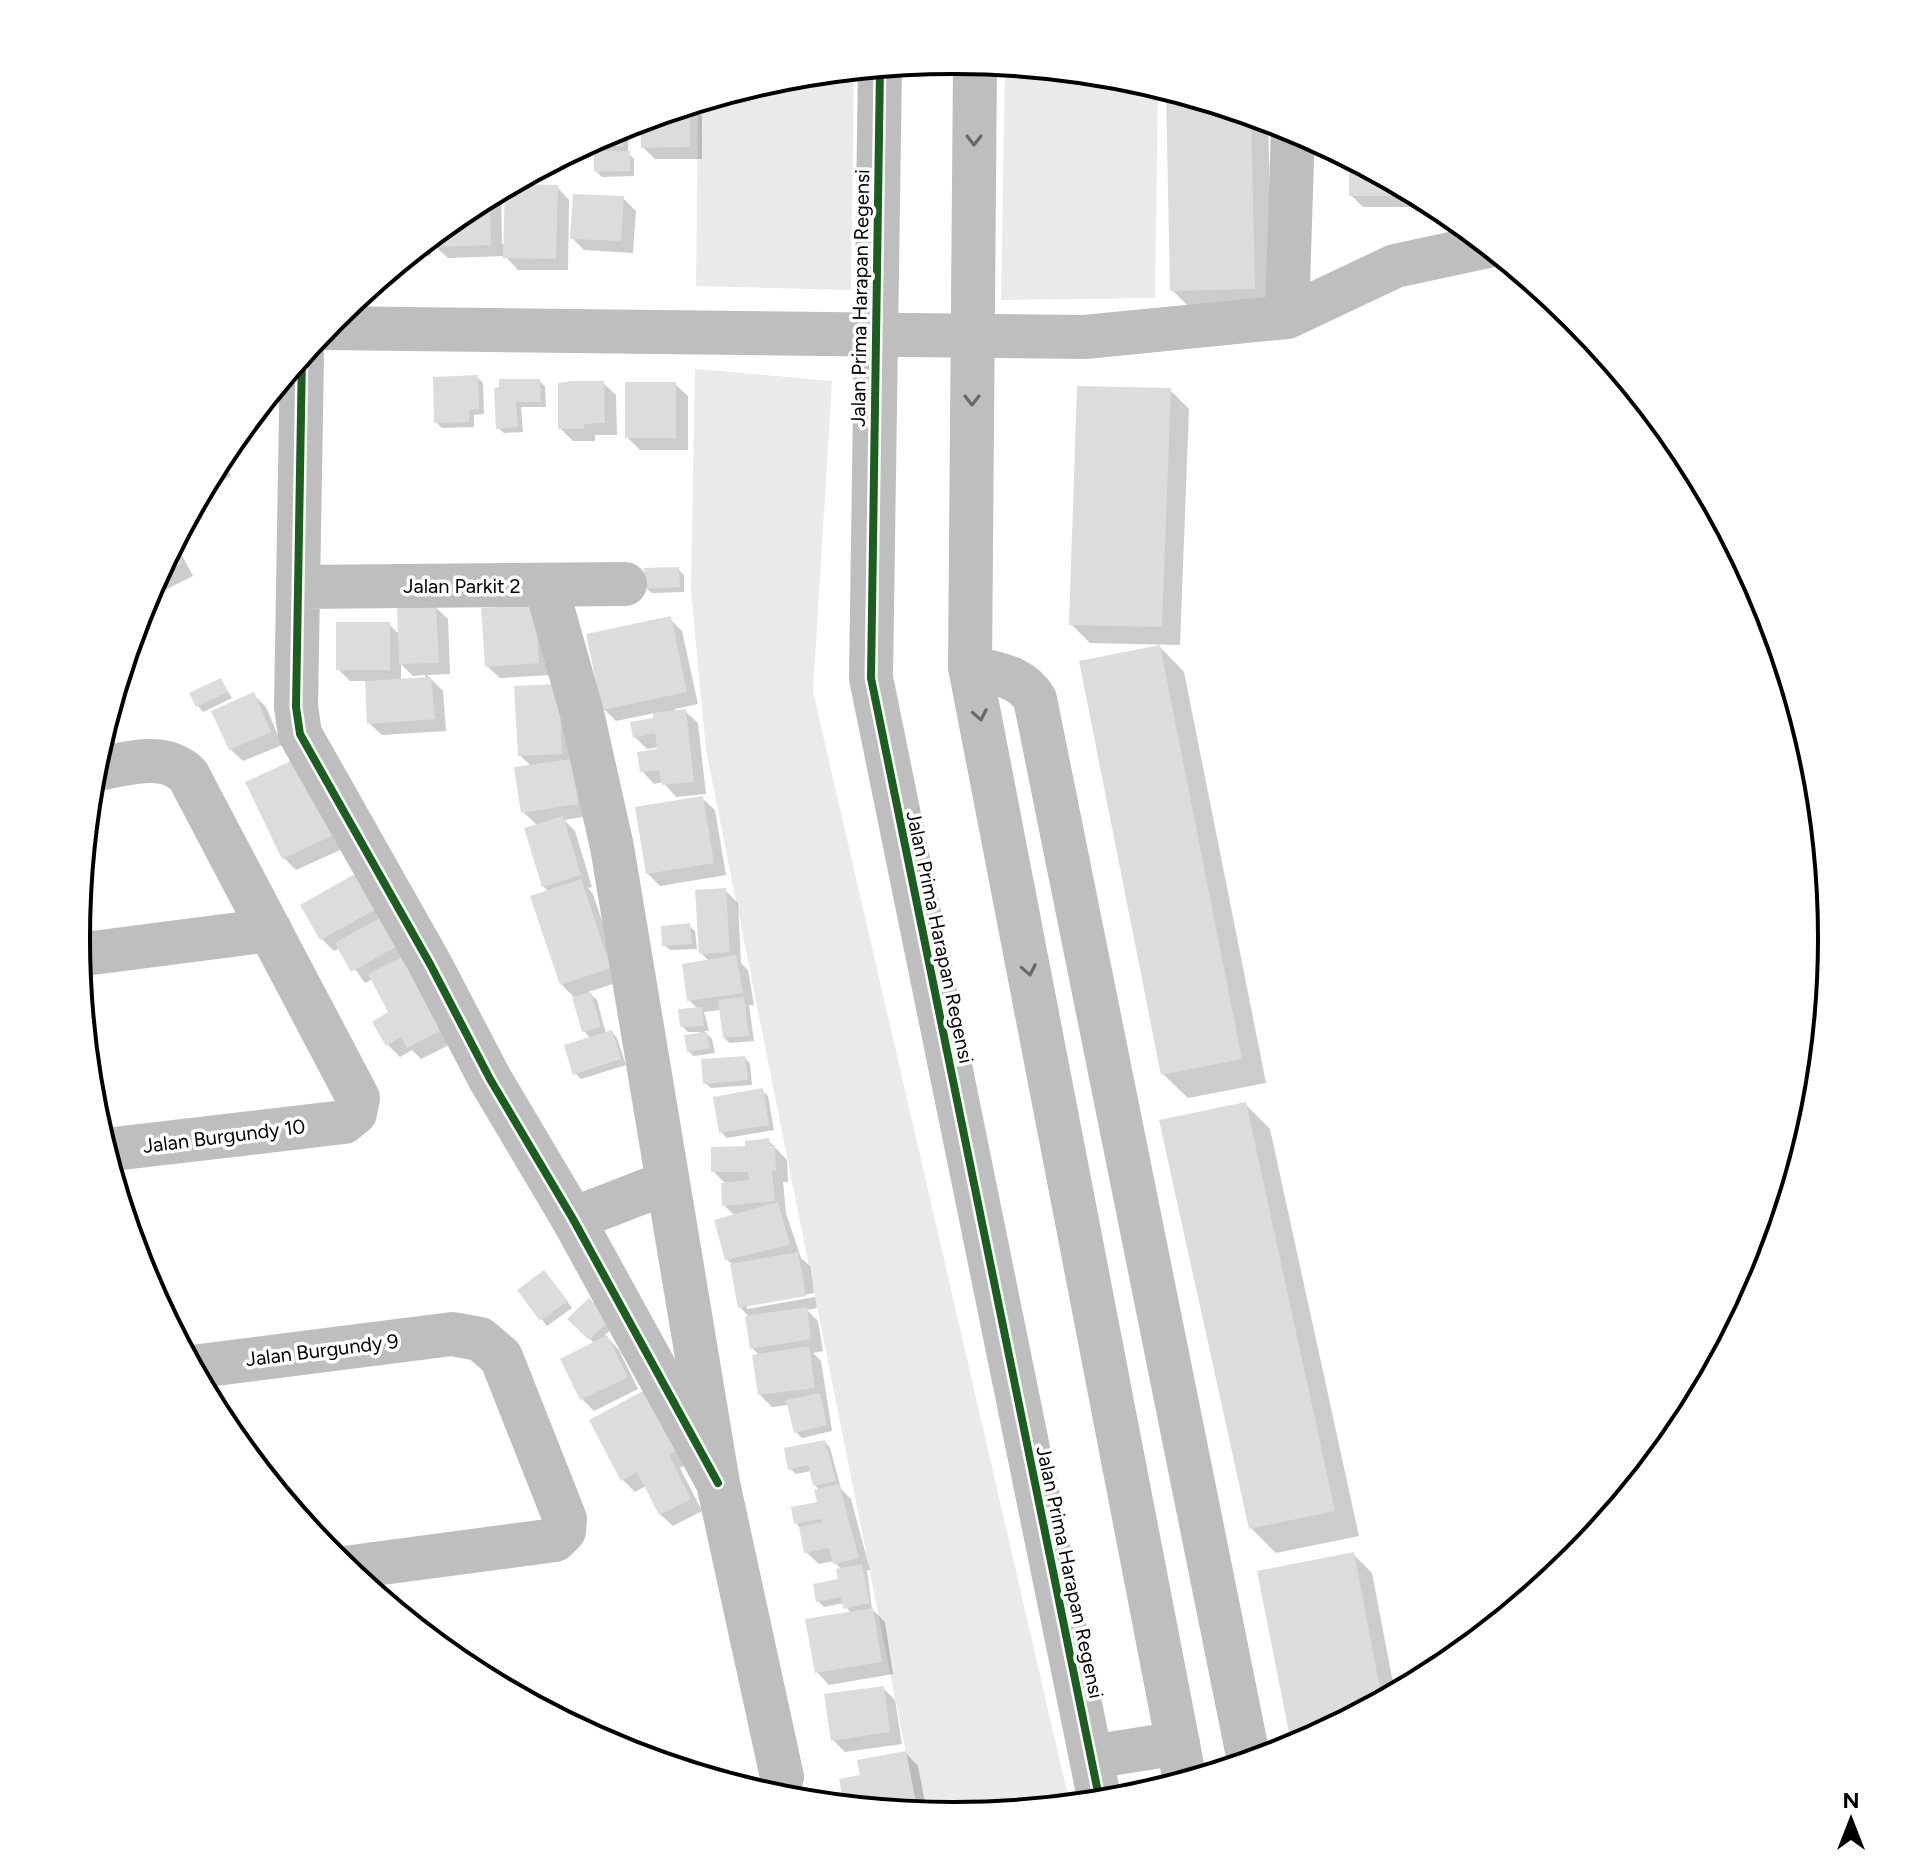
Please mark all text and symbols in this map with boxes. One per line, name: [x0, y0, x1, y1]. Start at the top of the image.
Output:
one-way arrow: [966, 134, 983, 147]
street label: Jalan Prima Harapan Regensi: [846, 169, 874, 427]
one-way arrow: [964, 394, 981, 407]
street label: Jalan Parkit 2: [403, 574, 521, 598]
one-way arrow: [970, 708, 987, 722]
street label: Jalan Prima Harapan Regensi: [901, 808, 979, 1066]
one-way arrow: [1019, 964, 1036, 977]
street label: Jalan Burgundy 10: [141, 1114, 307, 1158]
street label: Jalan Burgundy 9: [244, 1329, 400, 1371]
street label: Jalan Prima Harapan Regensi: [1031, 1443, 1109, 1701]
north arrow: [1811, 1780, 1891, 1860]
text: N: [1842, 1787, 1860, 1814]

